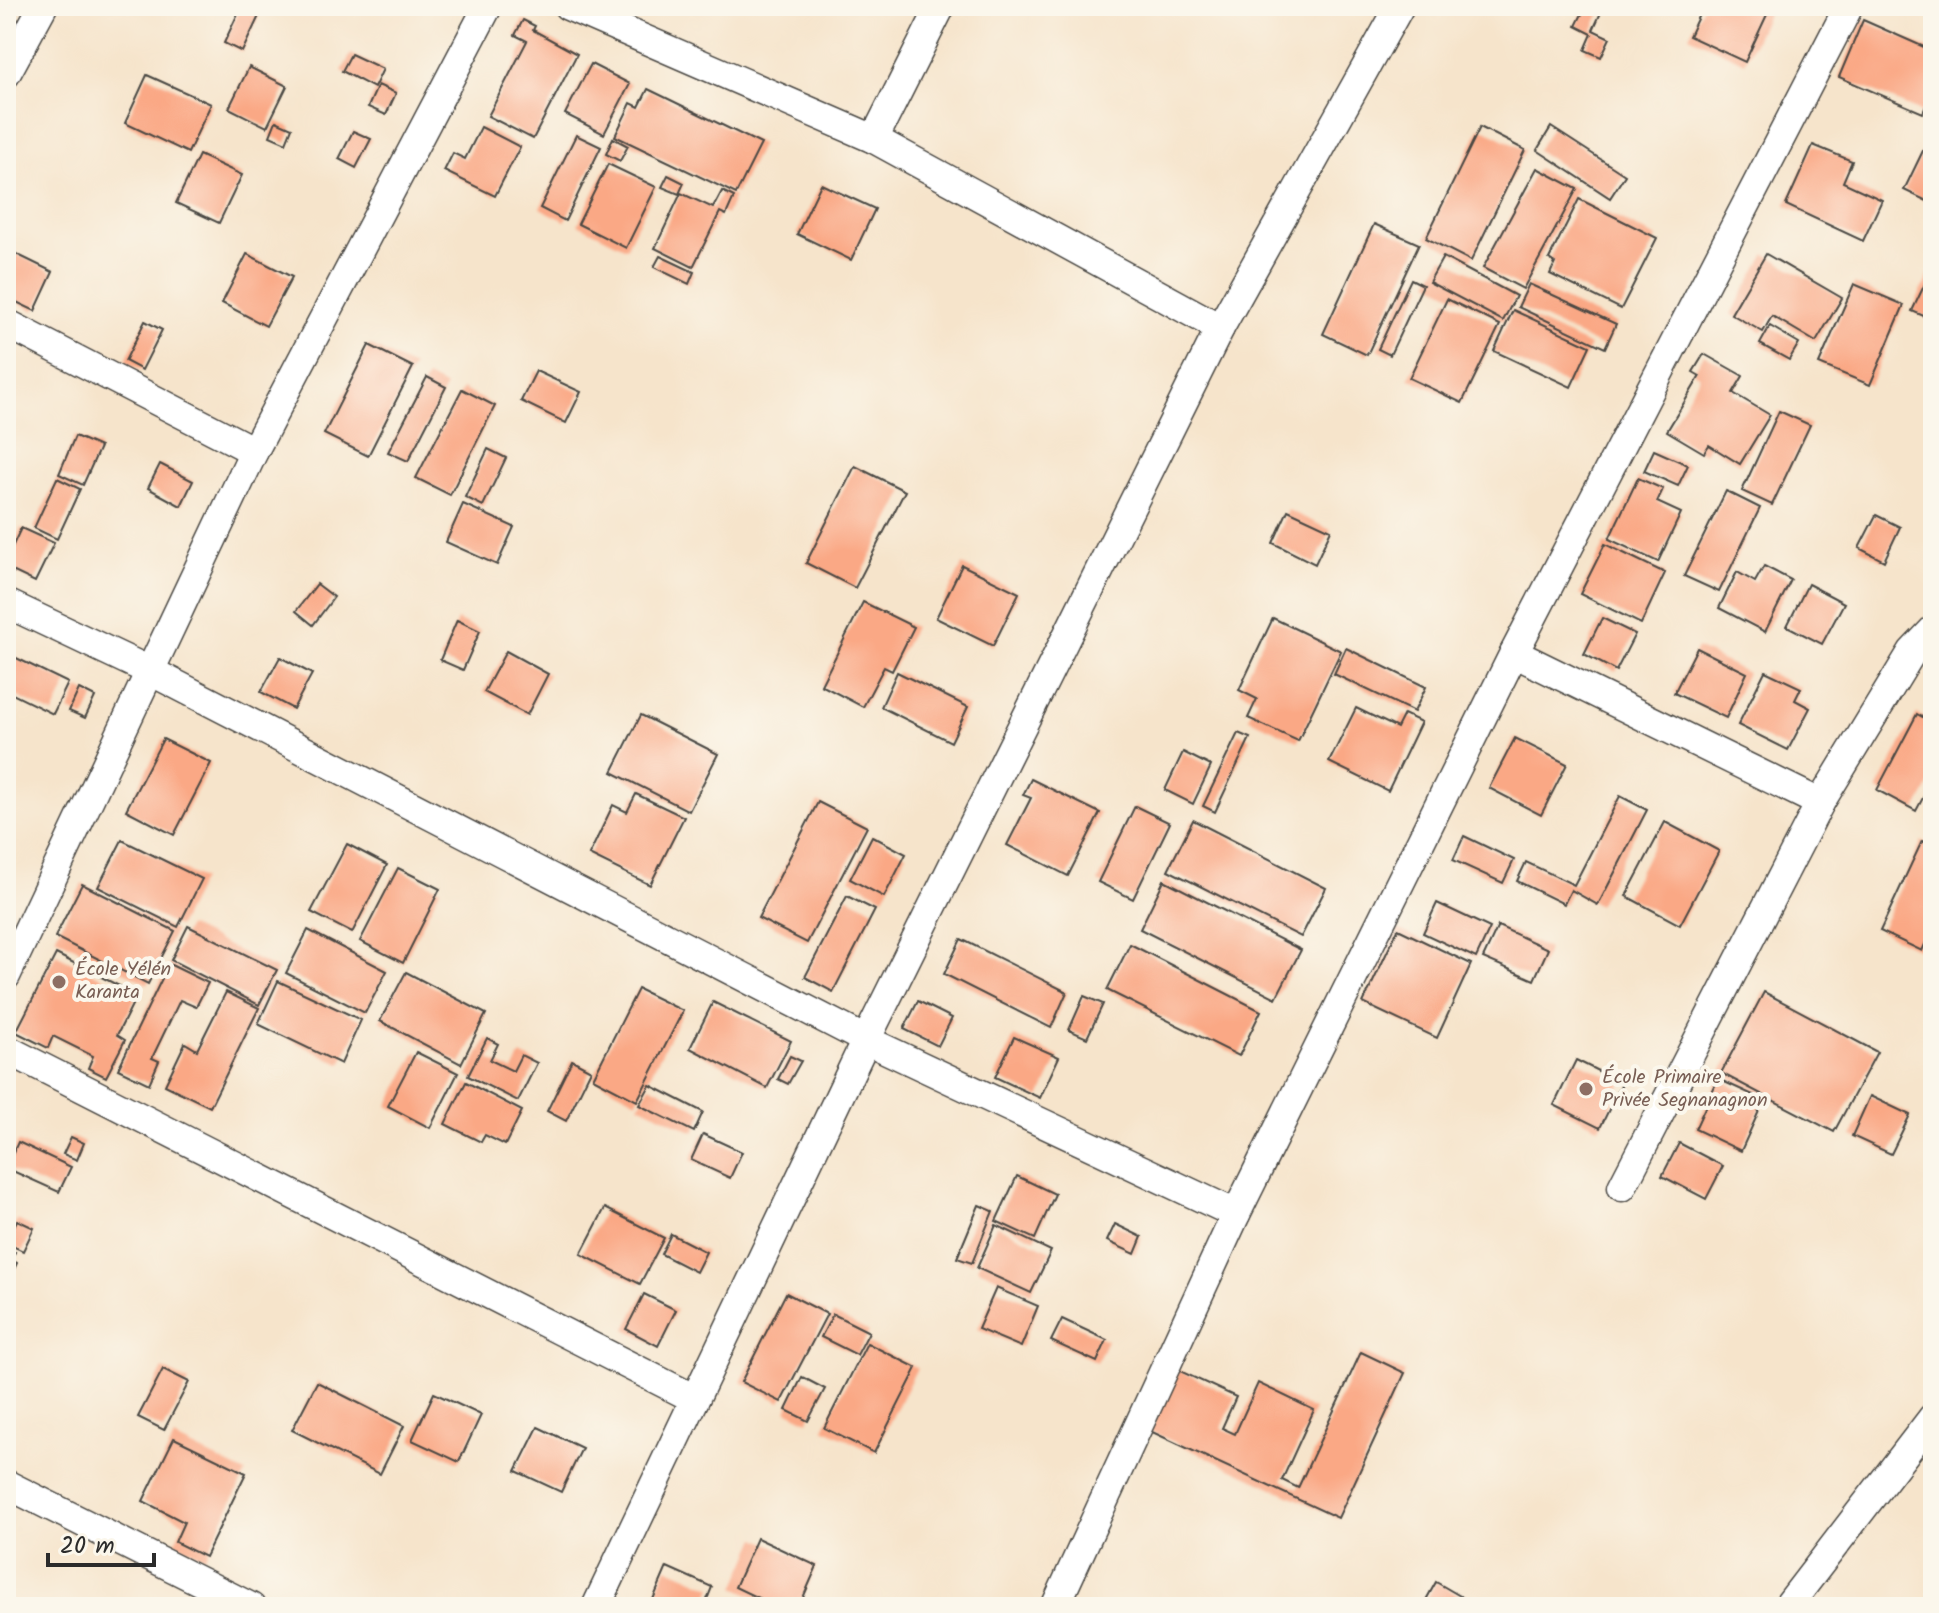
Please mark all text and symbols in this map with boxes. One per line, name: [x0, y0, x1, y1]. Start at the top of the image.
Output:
place label: École Yélén Karanta: [75, 954, 171, 1009]
marker: École Yélén Karanta: [50, 973, 68, 991]
place label: École Primaire Privée Segnanagnon: [1602, 1062, 1768, 1117]
marker: École Primaire Privée Segnanagnon: [1577, 1080, 1595, 1098]
scale bar: [48, 1517, 154, 1567]
text: 20 m: [60, 1527, 115, 1566]

